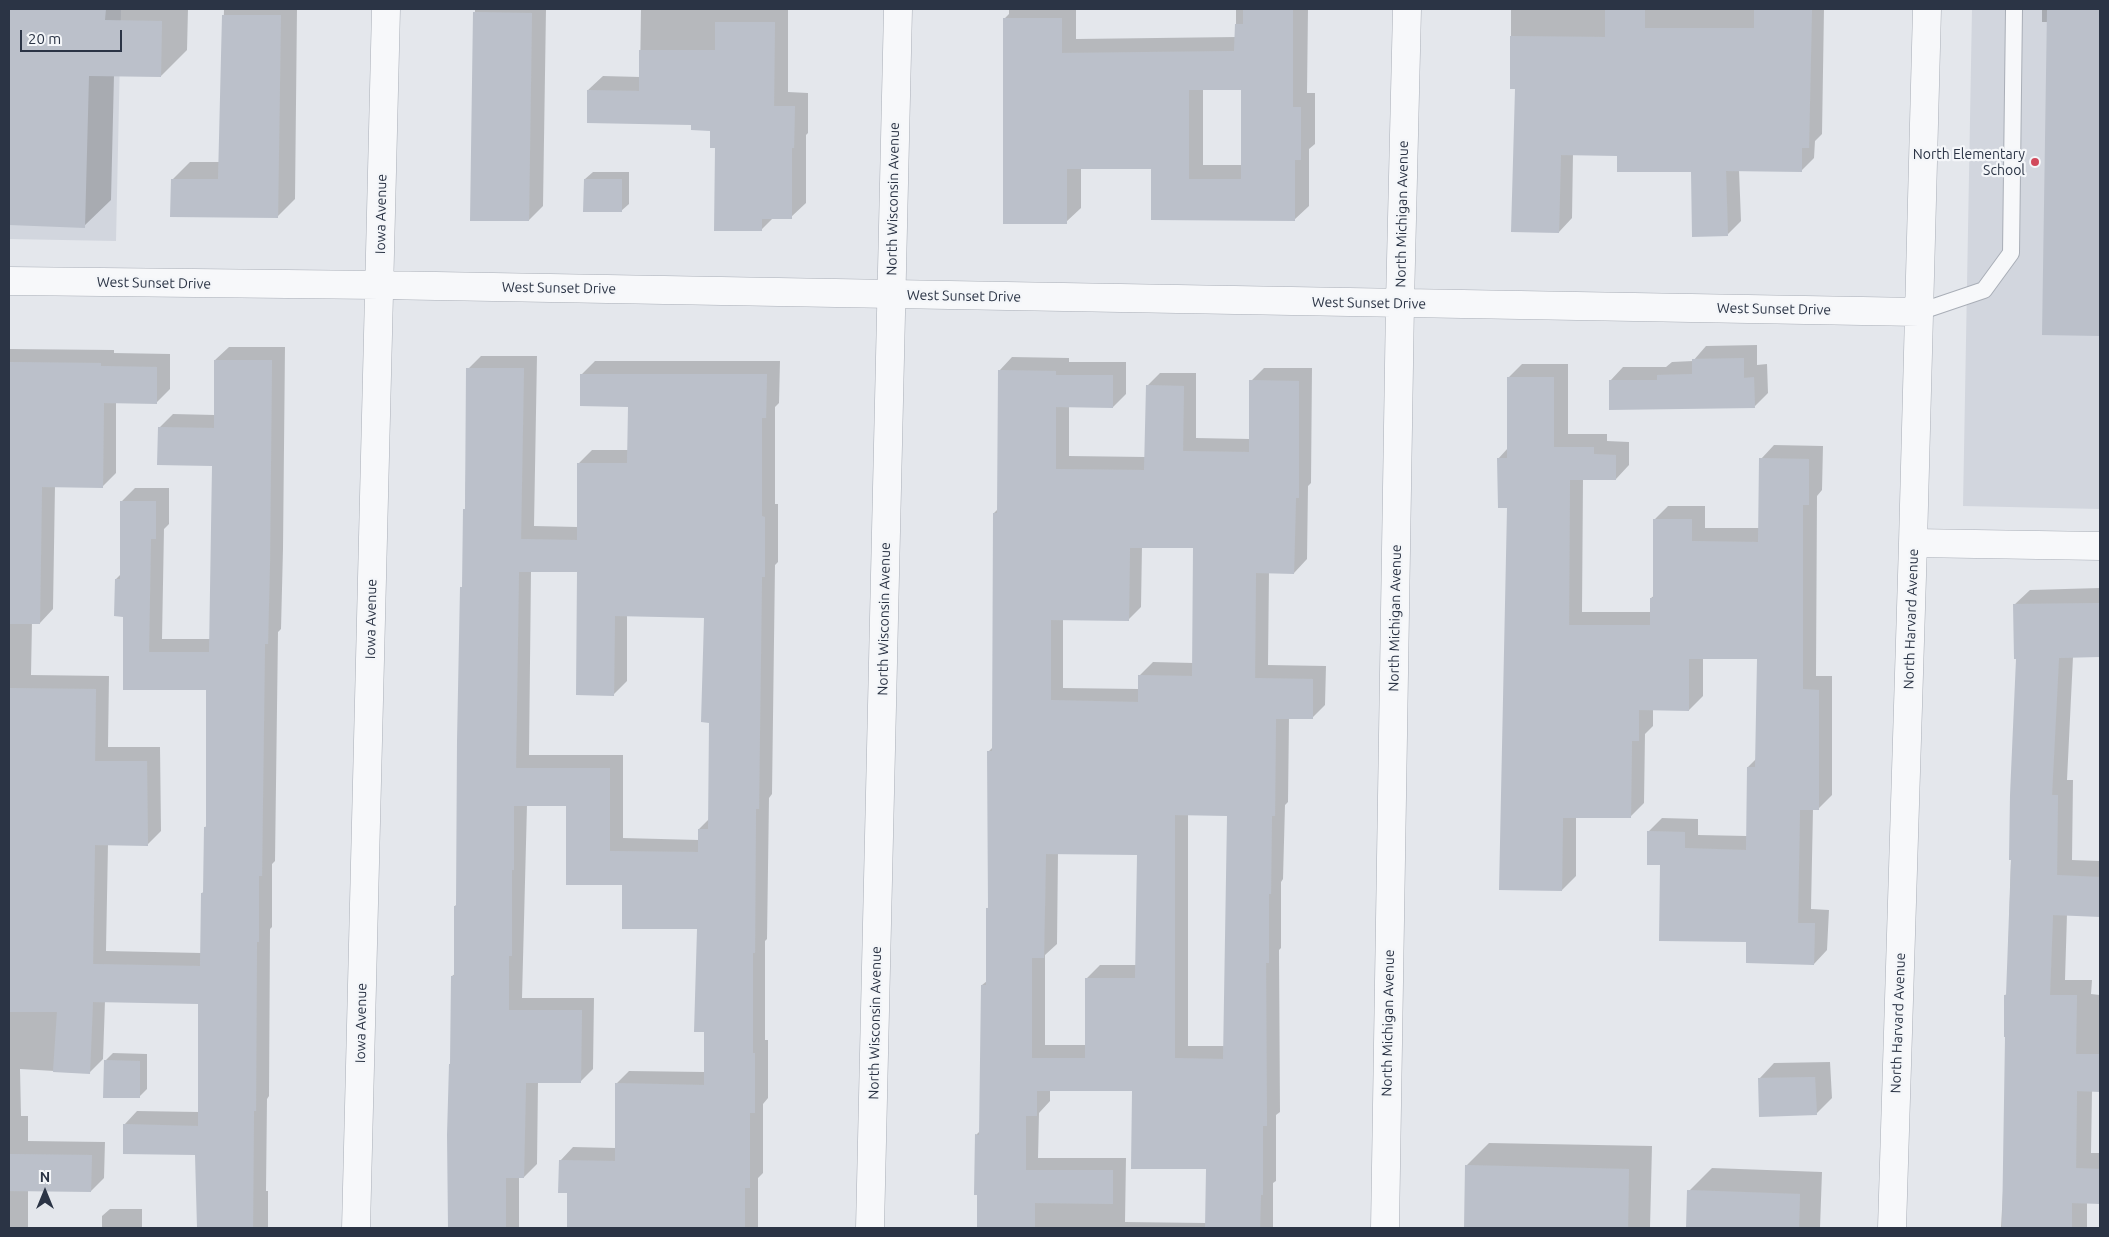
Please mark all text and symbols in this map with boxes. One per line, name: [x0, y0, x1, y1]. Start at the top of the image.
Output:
scale bar: [22, 20, 125, 52]
text: 20 m: [28, 30, 61, 47]
street label: North Wisconsin Avenue: [883, 122, 903, 276]
street label: North Michigan Avenue: [1392, 140, 1412, 288]
place label: North Elementary School: [1913, 146, 2025, 178]
marker: North Elementary School: [2029, 156, 2041, 168]
street label: Iowa Avenue: [372, 174, 390, 254]
street label: West Sunset Drive: [97, 274, 211, 292]
street label: West Sunset Drive: [502, 279, 616, 297]
street label: West Sunset Drive: [907, 287, 1021, 305]
street label: West Sunset Drive: [1312, 294, 1426, 312]
street label: West Sunset Drive: [1717, 300, 1831, 318]
street label: North Wisconsin Avenue: [874, 542, 894, 696]
street label: North Michigan Avenue: [1385, 544, 1405, 692]
street label: North Harvard Avenue: [1900, 548, 1922, 690]
street label: Iowa Avenue: [362, 579, 380, 659]
street label: North Wisconsin Avenue: [865, 946, 885, 1100]
street label: North Michigan Avenue: [1378, 949, 1398, 1097]
street label: North Harvard Avenue: [1887, 952, 1909, 1094]
street label: Iowa Avenue: [352, 983, 370, 1063]
north arrow: [20, 1167, 70, 1217]
text: N: [40, 1169, 50, 1185]

